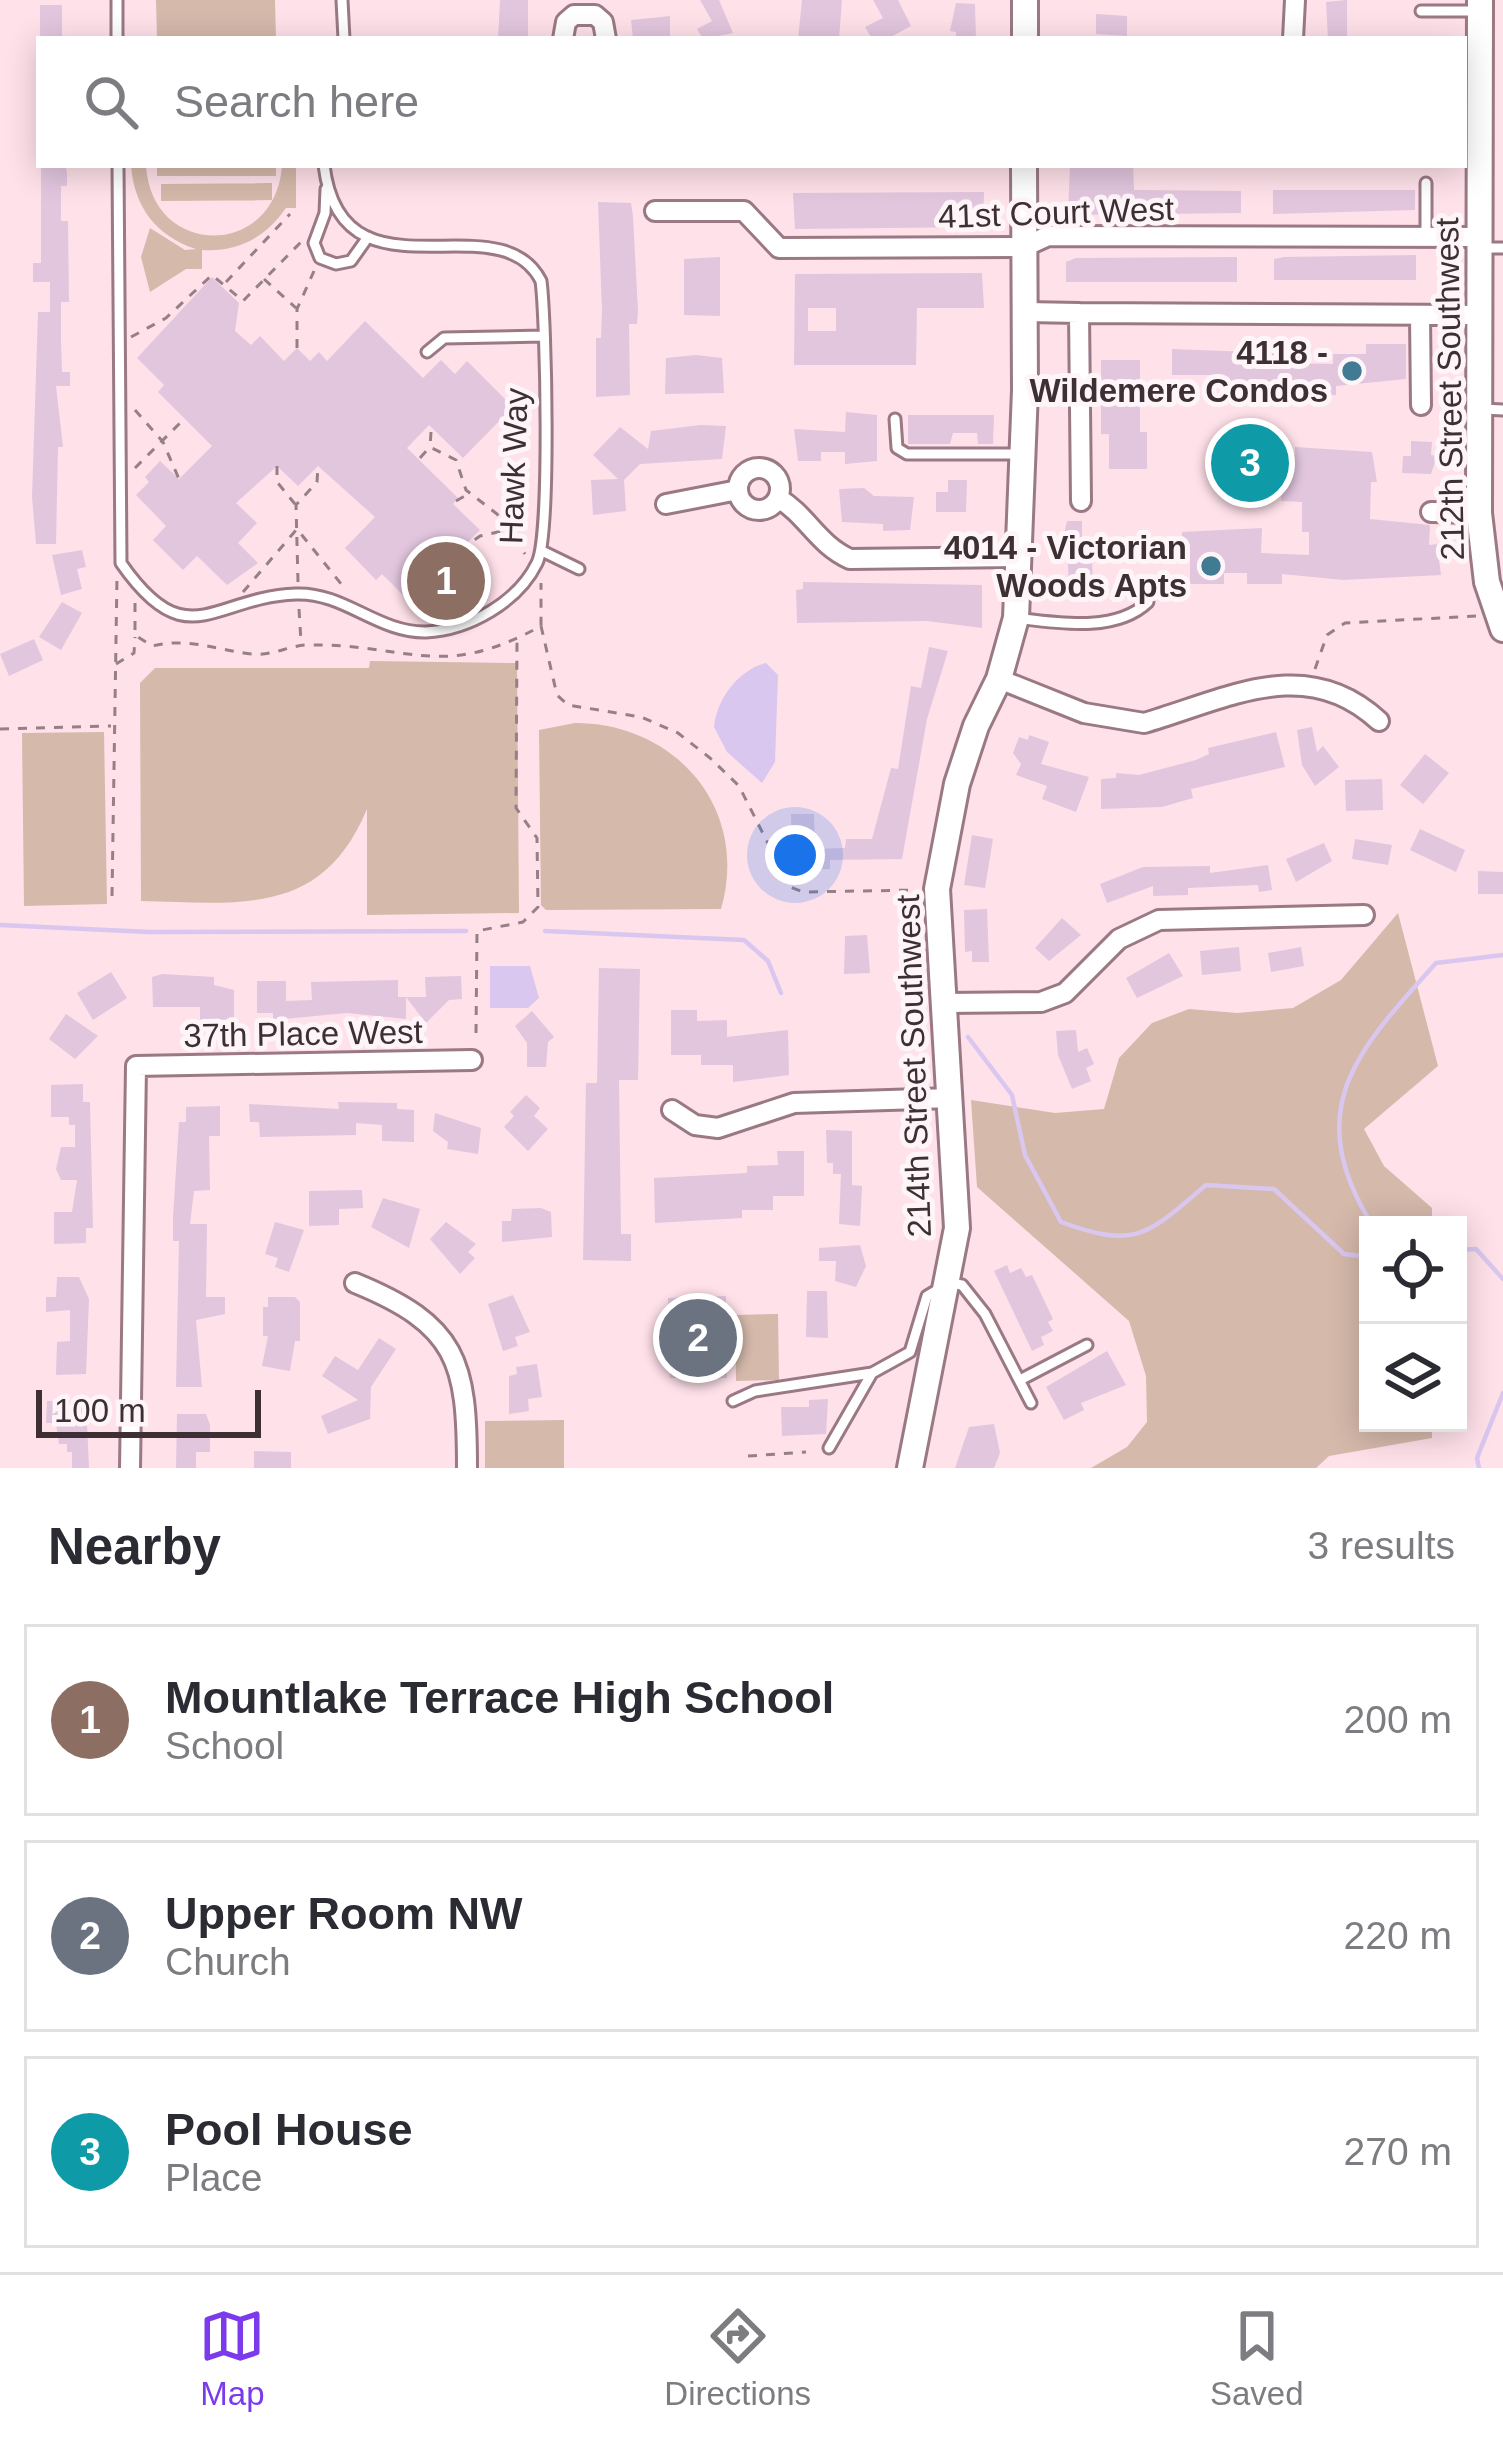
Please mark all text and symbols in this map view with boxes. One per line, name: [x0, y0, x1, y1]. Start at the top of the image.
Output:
search box: [36, 36, 1467, 168]
icon: search: [78, 69, 144, 135]
text: Search here: [174, 76, 419, 127]
street label: 41st Court West: [937, 190, 1175, 235]
street label: 212th Street Southwest: [1428, 217, 1471, 561]
place label: 4118 - Wildemere Condos: [1029, 334, 1328, 409]
marker: 4118 - Wildemere Condos: [1339, 358, 1365, 384]
street label: Hawk Way: [492, 387, 535, 545]
pin: 3: [1211, 418, 1289, 508]
place label: 4014 - Victorian Woods Apts: [944, 529, 1187, 604]
pin: 1: [407, 536, 485, 626]
marker: 4014 - Victorian Woods Apts: [1198, 553, 1224, 579]
your location: [765, 825, 825, 885]
street label: 214th Street Southwest: [889, 894, 938, 1238]
street label: 37th Place West: [183, 1013, 423, 1054]
map controls: [1359, 1216, 1467, 1432]
button: locate: [1359, 1216, 1467, 1324]
pin: 2: [659, 1293, 737, 1383]
button: layers: [1359, 1324, 1467, 1432]
scale bar: [36, 1384, 261, 1437]
text: 100 m: [54, 1392, 146, 1429]
text: Nearby: [48, 1518, 221, 1575]
text: 3 results: [1308, 1524, 1455, 1567]
text: Mountlake Terrace High School: [165, 1672, 834, 1723]
text: 1: [79, 1698, 101, 1741]
text: 200 m: [1344, 1698, 1452, 1741]
text: School: [165, 1724, 284, 1767]
text: Upper Room NW: [165, 1888, 522, 1939]
text: 2: [79, 1914, 101, 1957]
text: 220 m: [1344, 1914, 1452, 1957]
text: Church: [165, 1940, 291, 1983]
text: Pool House: [165, 2104, 413, 2155]
text: 3: [79, 2130, 101, 2173]
text: 270 m: [1344, 2130, 1452, 2173]
text: Place: [165, 2156, 263, 2199]
tab: Map: [199, 2303, 265, 2413]
tab: Directions: [664, 2303, 811, 2413]
tab: Saved: [1210, 2303, 1304, 2413]

